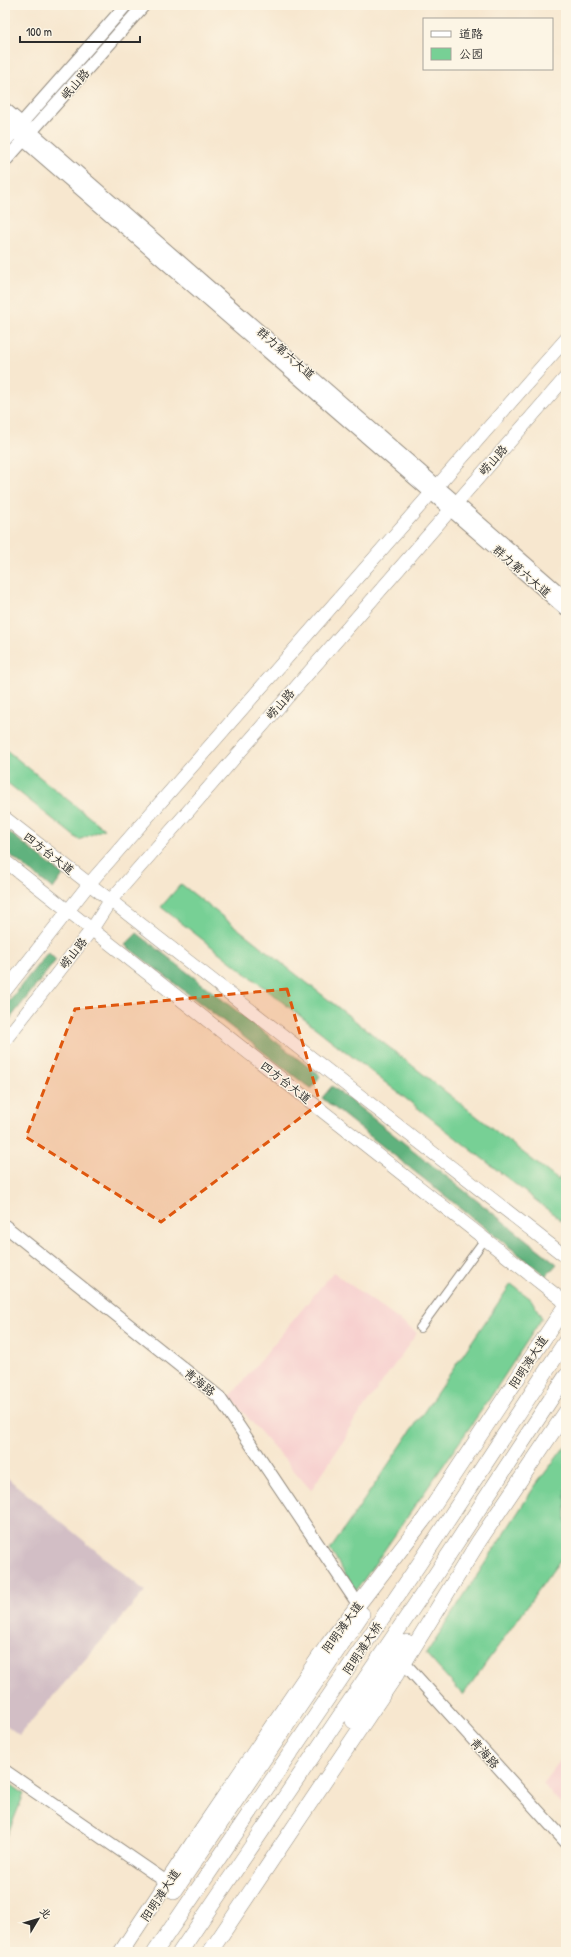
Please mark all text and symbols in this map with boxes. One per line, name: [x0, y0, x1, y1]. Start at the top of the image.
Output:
scale bar: [20, 18, 140, 44]
legend: [423, 18, 553, 70]
text: 100 m: [26, 23, 52, 40]
text: 道路: [459, 25, 483, 42]
text: 公园: [459, 45, 483, 62]
street label: 岷山路: [57, 65, 93, 103]
street label: 群力第六大道: [253, 323, 319, 383]
street label: 崂山路: [475, 441, 511, 479]
street label: 群力第六大道: [489, 541, 555, 601]
street label: 崂山路: [262, 685, 298, 723]
street label: 四方台大道: [20, 828, 78, 878]
street label: 崂山路: [55, 934, 91, 972]
street label: 四方台大道: [257, 1057, 315, 1107]
street label: 阳明滩大道: [505, 1332, 551, 1392]
street label: 青海路: [181, 1364, 219, 1400]
street label: 阳明滩大道: [317, 1598, 367, 1656]
street label: 阳明滩大桥: [338, 1618, 386, 1678]
street label: 青海路: [467, 1734, 503, 1772]
street label: 阳明滩大道: [136, 1865, 184, 1925]
north arrow: [18, 1899, 58, 1939]
text: 北: [37, 1904, 55, 1921]

